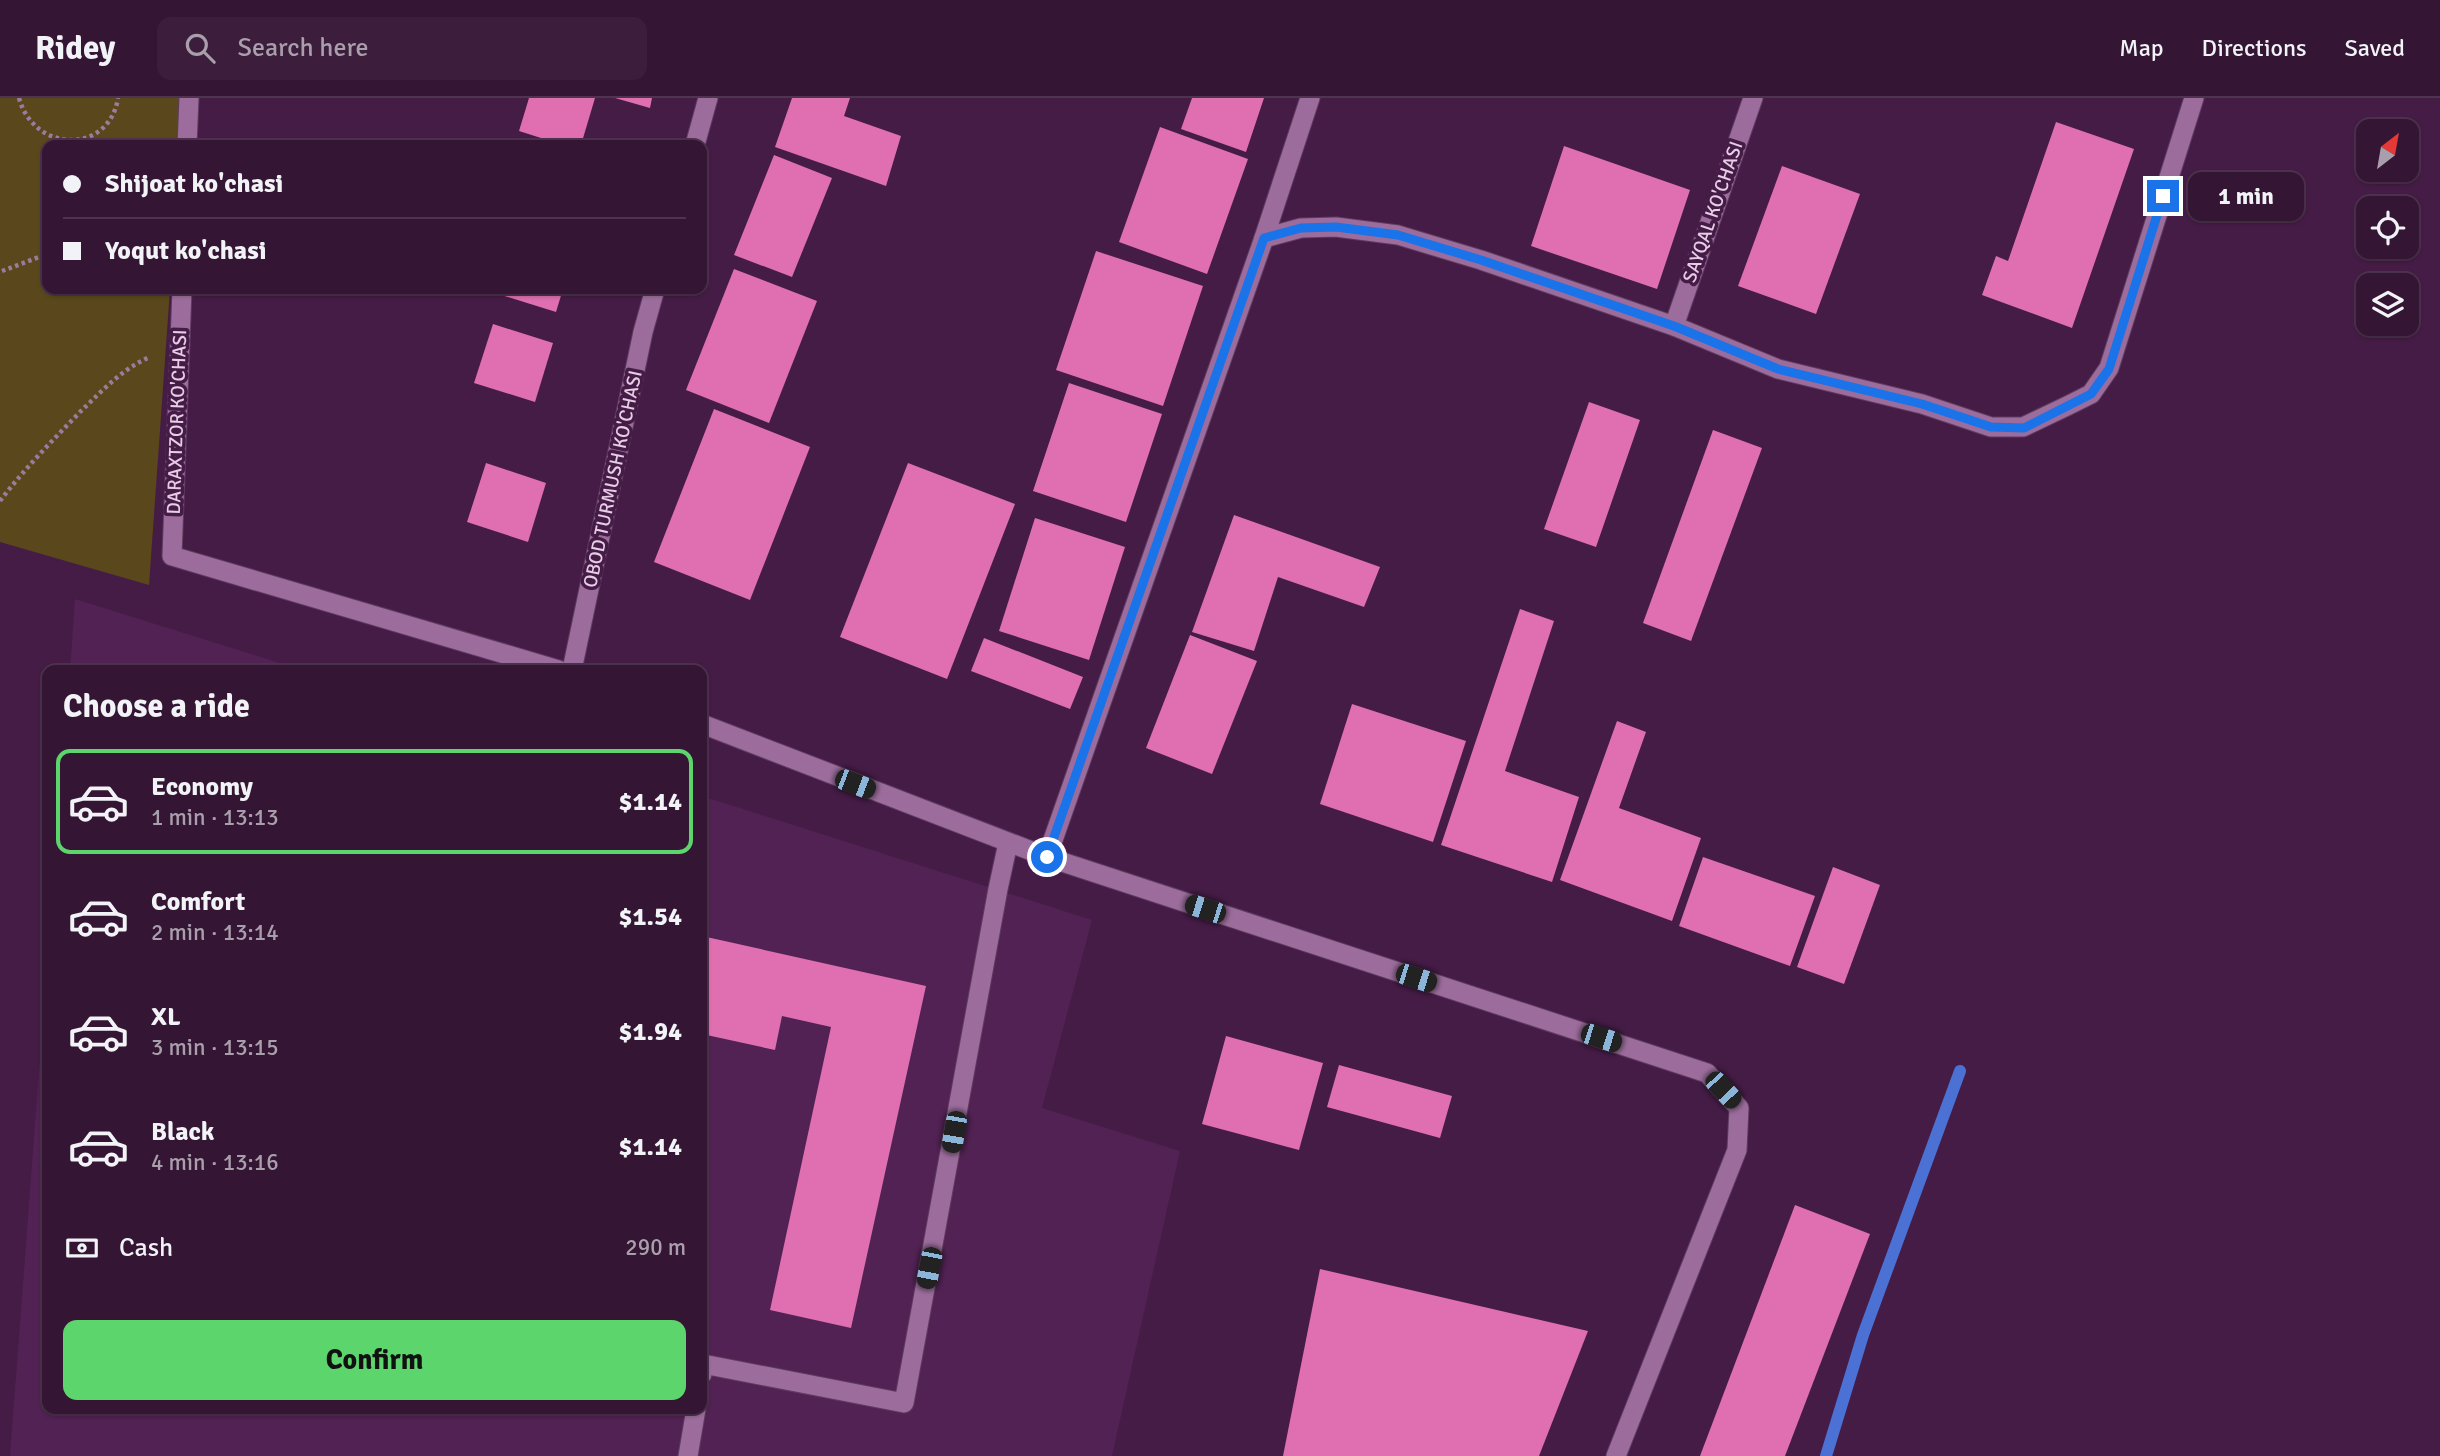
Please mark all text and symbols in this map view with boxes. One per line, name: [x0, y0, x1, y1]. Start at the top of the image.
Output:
search box: [157, 17, 647, 80]
text: Ridey: [35, 28, 115, 69]
icon: search: [181, 29, 219, 67]
text: Search here: [237, 32, 369, 64]
text: Map: [2119, 33, 2164, 63]
text: Directions: [2202, 33, 2307, 63]
text: Saved: [2345, 33, 2405, 63]
north arrow: [2356, 119, 2418, 182]
map controls: [2356, 119, 2419, 336]
street label: SAYQAL KO'CHASI: [1678, 138, 1748, 286]
text: Shijoat ko'chasi: [105, 168, 283, 200]
callout: 1 min: [2188, 172, 2303, 220]
route end: [2147, 180, 2179, 212]
text: 1 min: [2218, 182, 2274, 211]
button: locate: [2356, 196, 2419, 259]
text: Yoqut ko'chasi: [105, 235, 267, 267]
button: layers: [2356, 273, 2419, 336]
street label: DARAXTZOR KO'CHASI: [162, 329, 192, 515]
street label: OBOD TURMUSH KO'CHASI: [578, 368, 648, 590]
text: Choose a ride: [63, 687, 250, 726]
car: [832, 767, 879, 801]
icon: car: [67, 770, 130, 833]
text: Economy: [151, 771, 253, 803]
text: $1.14: [618, 786, 682, 818]
text: 1 min · 13:13: [151, 803, 279, 832]
route start: [1031, 841, 1063, 873]
icon: car: [67, 885, 130, 948]
text: Comfort: [151, 886, 245, 918]
car: [1182, 893, 1229, 925]
text: $1.54: [618, 901, 682, 933]
text: 2 min · 13:14: [151, 918, 279, 947]
car: [1393, 962, 1440, 994]
icon: car: [67, 1000, 130, 1063]
text: XL: [151, 1001, 181, 1033]
text: $1.94: [618, 1016, 682, 1048]
car: [1578, 1022, 1625, 1054]
text: 3 min · 13:15: [151, 1033, 279, 1062]
car: [1701, 1067, 1746, 1113]
car: [941, 1109, 968, 1155]
icon: car: [67, 1115, 130, 1178]
text: Black: [151, 1116, 214, 1148]
text: $1.14: [618, 1131, 682, 1163]
text: 4 min · 13:16: [151, 1148, 279, 1177]
icon: cash: [63, 1229, 101, 1267]
text: Cash: [119, 1232, 173, 1264]
text: 290 m: [625, 1233, 686, 1262]
car: [915, 1245, 944, 1291]
button: Confirm: [63, 1320, 686, 1400]

